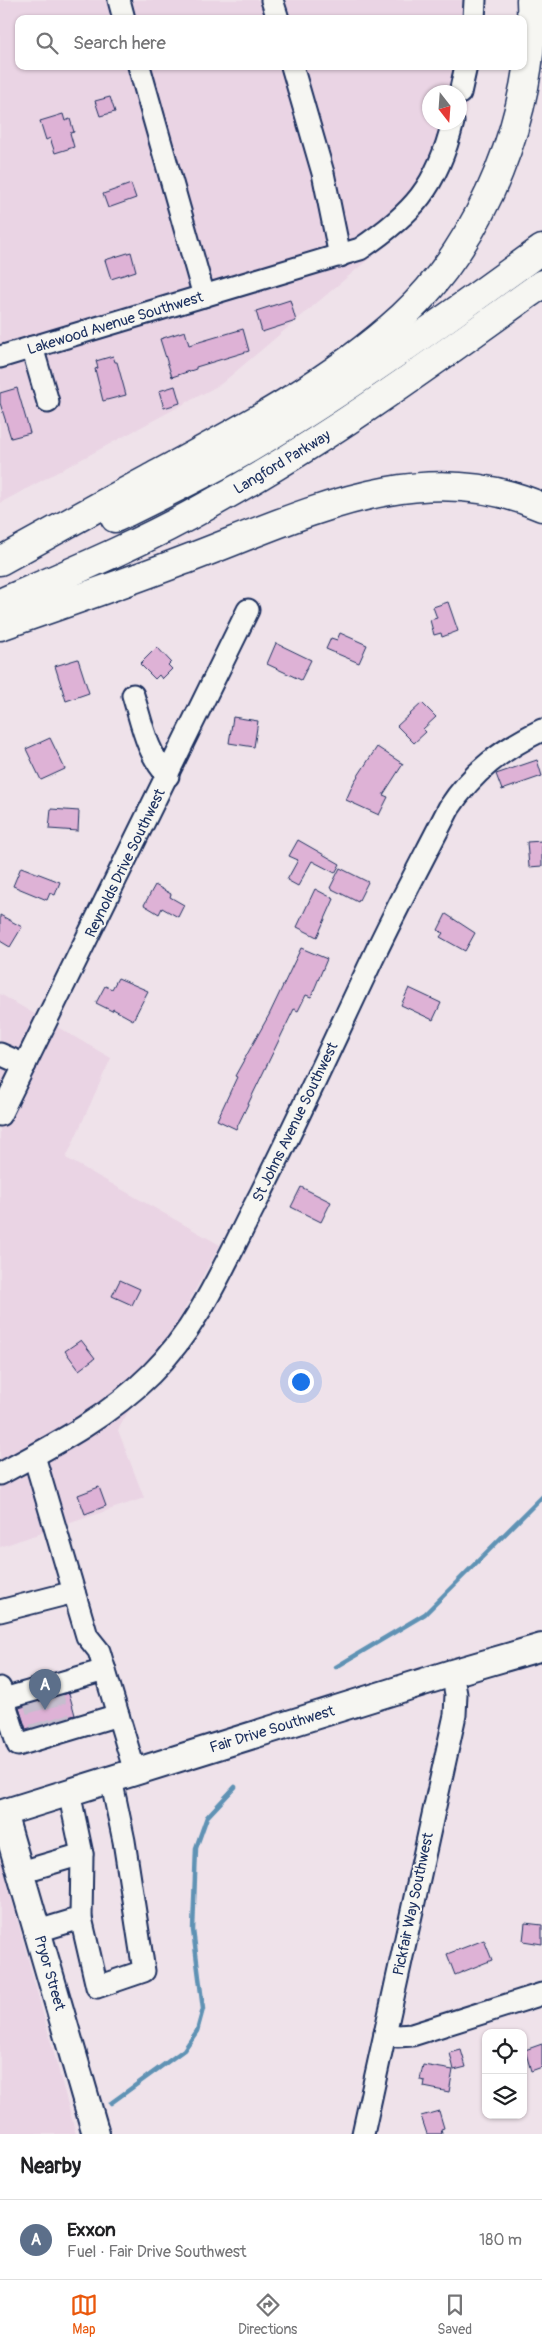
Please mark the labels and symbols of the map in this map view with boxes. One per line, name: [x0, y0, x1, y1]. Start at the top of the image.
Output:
north arrow: [422, 85, 467, 130]
street label: Lakewood Avenue Southwest: [25, 287, 206, 359]
street label: Langford Parkway: [230, 426, 335, 499]
street label: Reynolds Drive Southwest: [81, 785, 170, 941]
street label: St Johns Avenue Southwest: [248, 1038, 343, 1205]
your location: [288, 1369, 314, 1395]
pin: A: [29, 1669, 61, 1710]
street label: Fair Drive Southwest: [208, 1701, 338, 1757]
street label: Pickfair Way Southwest: [389, 1830, 438, 1977]
street label: Pryor Street: [30, 1933, 70, 2014]

